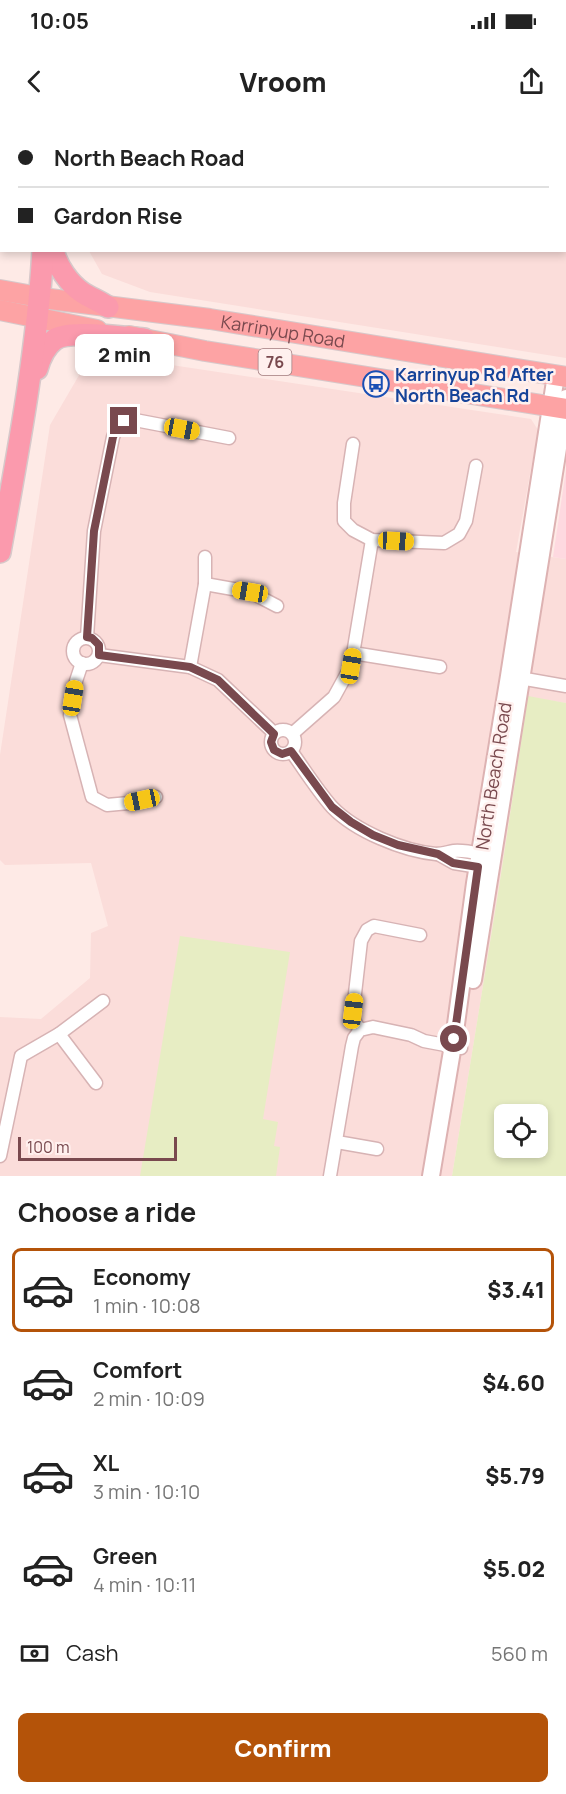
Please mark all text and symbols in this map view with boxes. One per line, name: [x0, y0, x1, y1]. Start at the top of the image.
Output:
text: 10:05: [30, 6, 89, 36]
text: Vroom: [239, 63, 327, 100]
icon: back: [18, 65, 51, 98]
icon: share: [515, 65, 548, 98]
text: North Beach Road: [54, 143, 245, 173]
text: Gardon Rise: [54, 201, 183, 231]
street label: Karrinyup Road: [219, 309, 347, 353]
callout: 2 min: [74, 334, 174, 376]
text: 2 min: [98, 341, 151, 368]
road number: 76: [258, 349, 292, 375]
place label: Karrinyup Rd After North Beach Rd: [395, 362, 554, 407]
bus stop icon: Karrinyup Rd After North Beach Rd: [361, 369, 391, 399]
route end: [110, 407, 137, 434]
car: [163, 417, 201, 441]
car: [378, 531, 414, 551]
car: [231, 580, 269, 604]
car: [339, 647, 363, 685]
car: [61, 679, 85, 717]
street label: North Beach Road: [469, 700, 517, 852]
car: [123, 787, 161, 813]
car: [342, 992, 364, 1030]
route start: [440, 1025, 467, 1052]
map controls: [494, 1104, 548, 1158]
button: locate: [494, 1104, 548, 1158]
scale bar: [18, 1134, 177, 1162]
text: 100 m: [27, 1136, 70, 1158]
text: Choose a ride: [18, 1193, 196, 1230]
text: Economy: [93, 1262, 191, 1292]
icon: car: [21, 1263, 75, 1317]
text: $3.41: [487, 1275, 545, 1305]
text: 1 min · 10:08: [93, 1292, 201, 1319]
text: Comfort: [93, 1355, 182, 1385]
icon: car: [21, 1356, 75, 1410]
text: $4.60: [482, 1368, 545, 1398]
text: 2 min · 10:09: [93, 1385, 205, 1412]
text: XL: [93, 1448, 119, 1478]
icon: car: [21, 1449, 75, 1503]
text: $5.79: [485, 1461, 545, 1491]
text: 3 min · 10:10: [93, 1478, 200, 1505]
text: Green: [93, 1541, 158, 1571]
icon: car: [21, 1542, 75, 1596]
text: $5.02: [483, 1554, 545, 1584]
text: 4 min · 10:11: [93, 1571, 196, 1598]
icon: cash: [18, 1637, 51, 1670]
text: Cash: [66, 1638, 119, 1668]
text: 560 m: [491, 1640, 548, 1667]
button: Confirm: [18, 1713, 548, 1782]

